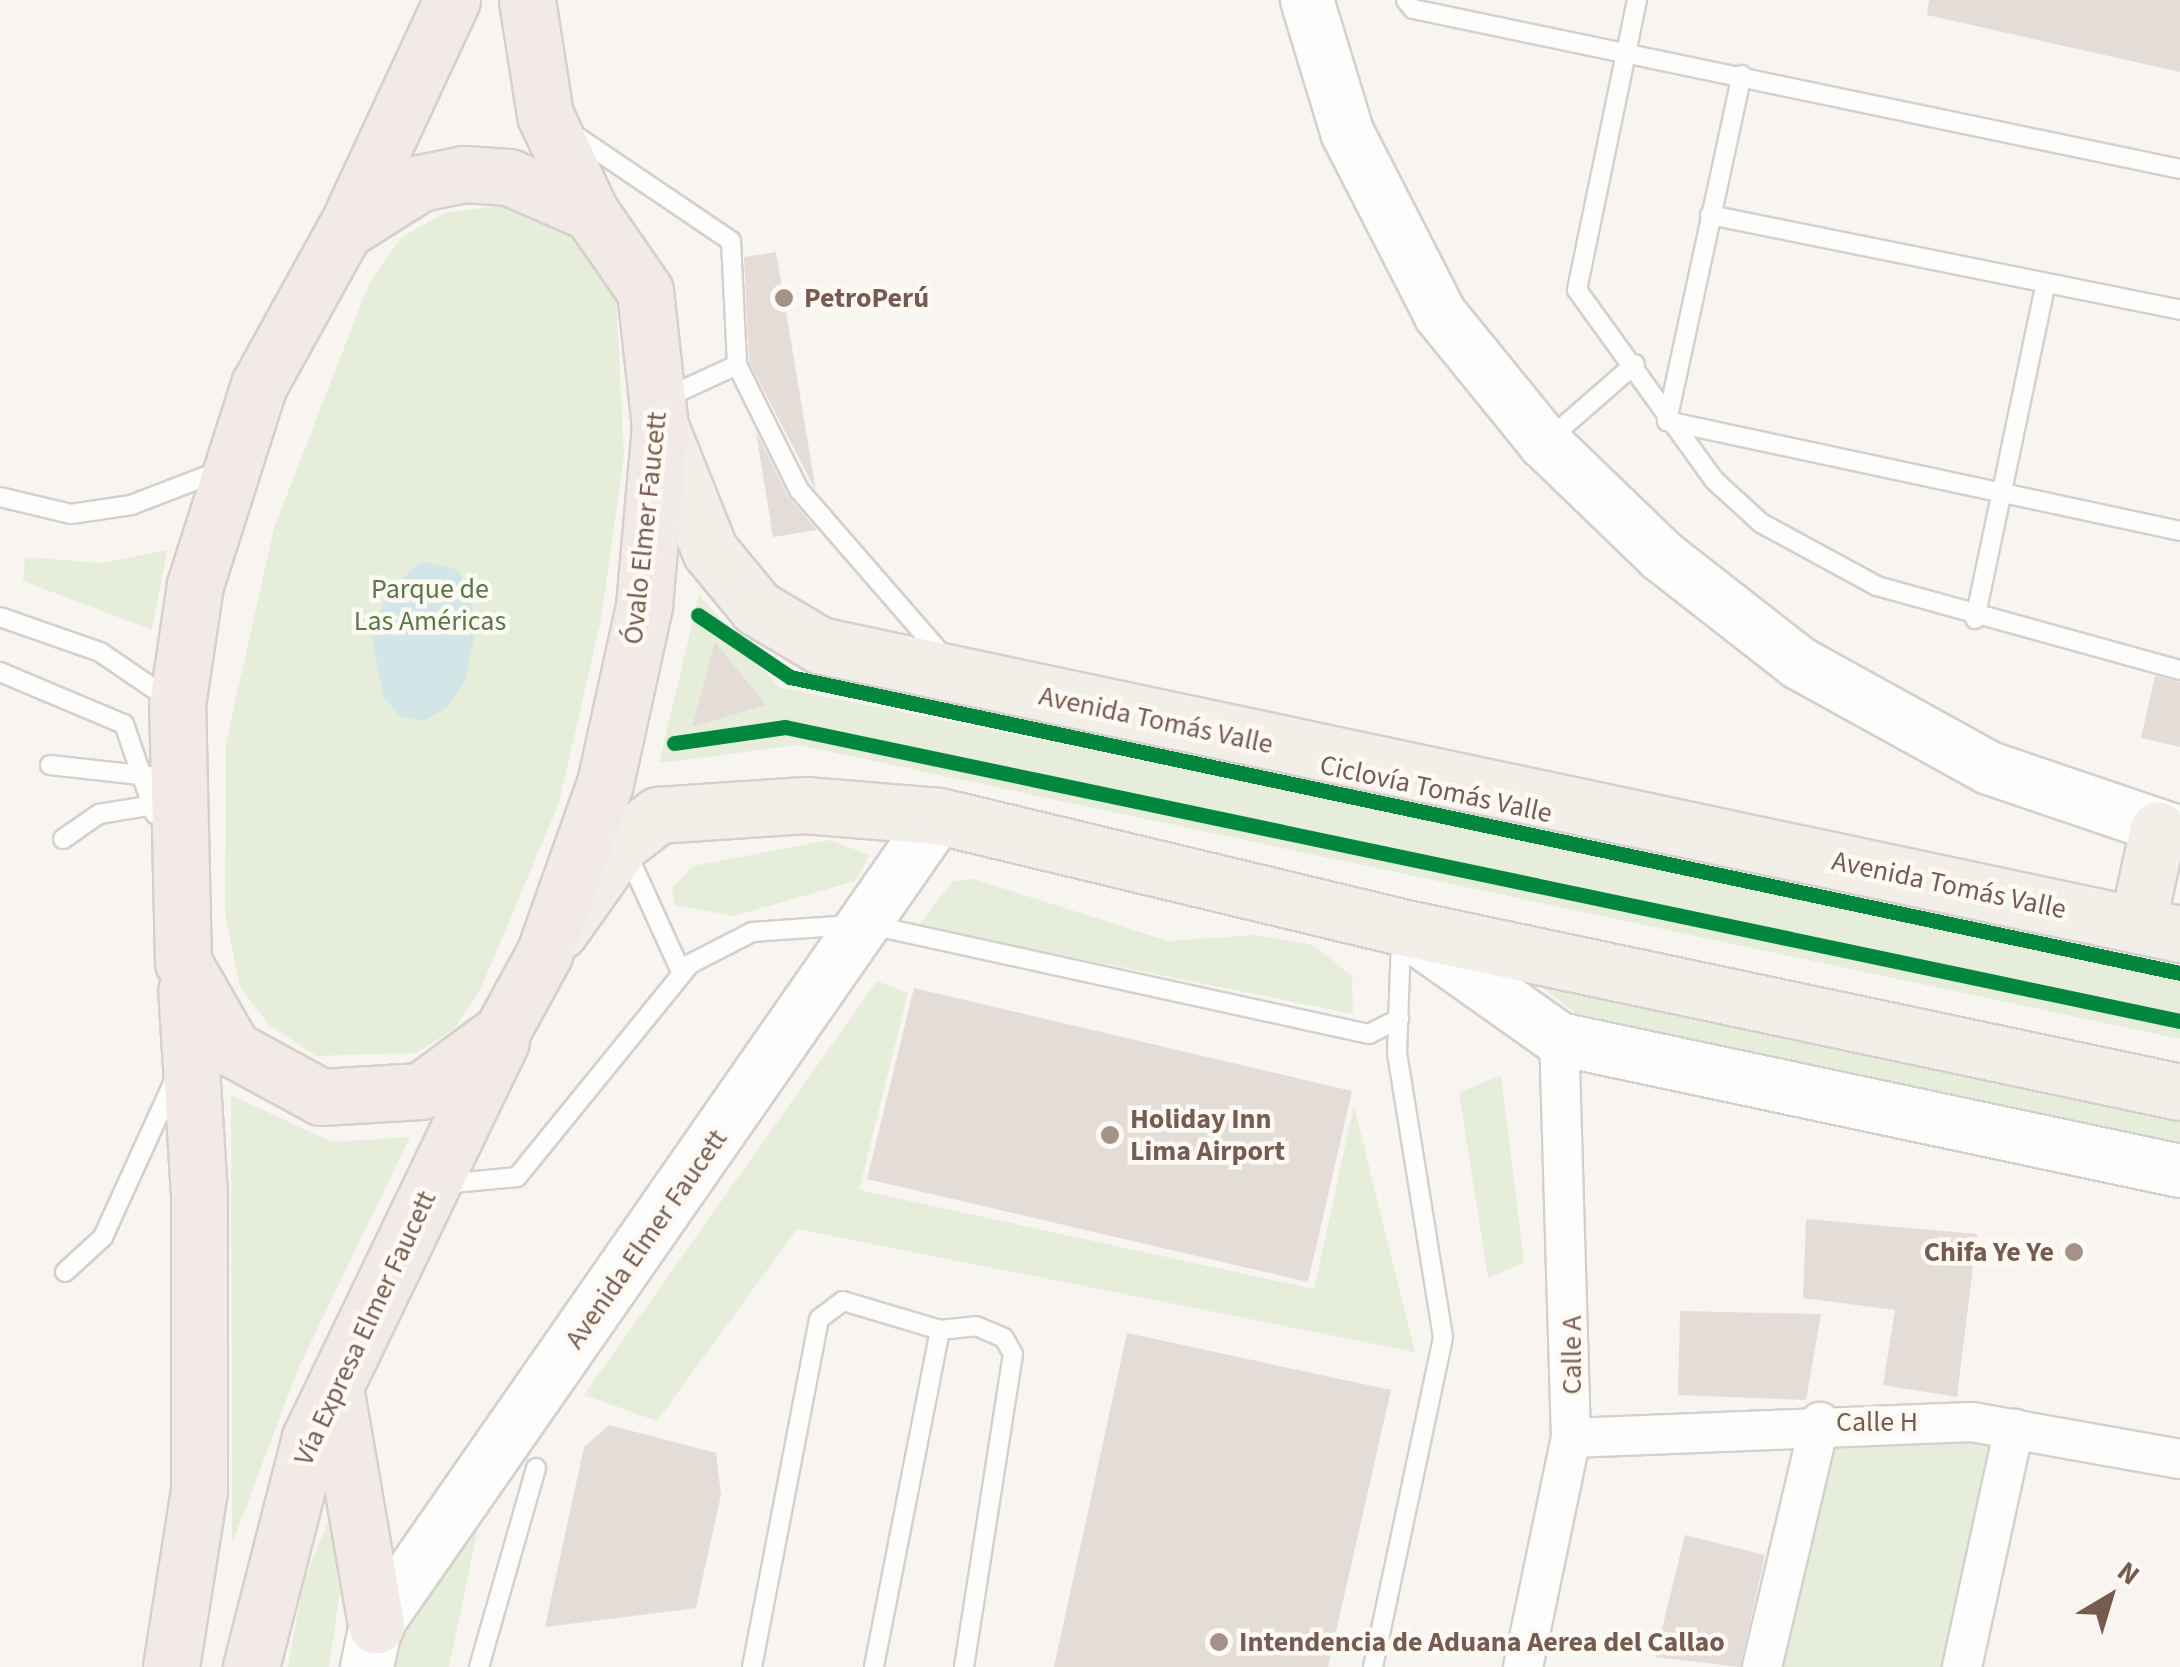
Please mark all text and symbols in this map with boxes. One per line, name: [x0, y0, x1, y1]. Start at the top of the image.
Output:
place label: PetroPerú: [804, 281, 929, 315]
marker: PetroPerú: [773, 287, 795, 309]
street label: Óvalo Elmer Faucett: [616, 410, 674, 646]
park label: Parque de Las Américas: [354, 572, 506, 638]
street label: Avenida Tomás Valle: [1036, 679, 1276, 761]
street label: Ciclovía Tomás Valle: [1317, 748, 1555, 830]
street label: Avenida Tomás Valle: [1829, 844, 2069, 926]
place label: Holiday Inn Lima Airport: [1130, 1102, 1285, 1168]
street label: Avenida Elmer Faucett: [558, 1123, 734, 1355]
marker: Holiday Inn Lima Airport: [1099, 1124, 1121, 1146]
street label: Vía Expresa Elmer Faucett: [287, 1186, 443, 1470]
place label: Chifa Ye Ye: [1924, 1235, 2054, 1269]
marker: Chifa Ye Ye: [2063, 1241, 2085, 1263]
street label: Calle A: [1555, 1315, 1589, 1395]
street label: Calle H: [1836, 1405, 1918, 1439]
north arrow: [2060, 1547, 2160, 1647]
text: N: [2109, 1552, 2148, 1595]
place label: Intendencia de Aduana Aerea del Callao: [1239, 1625, 1725, 1659]
marker: Intendencia de Aduana Aerea del Callao: [1208, 1631, 1230, 1653]

